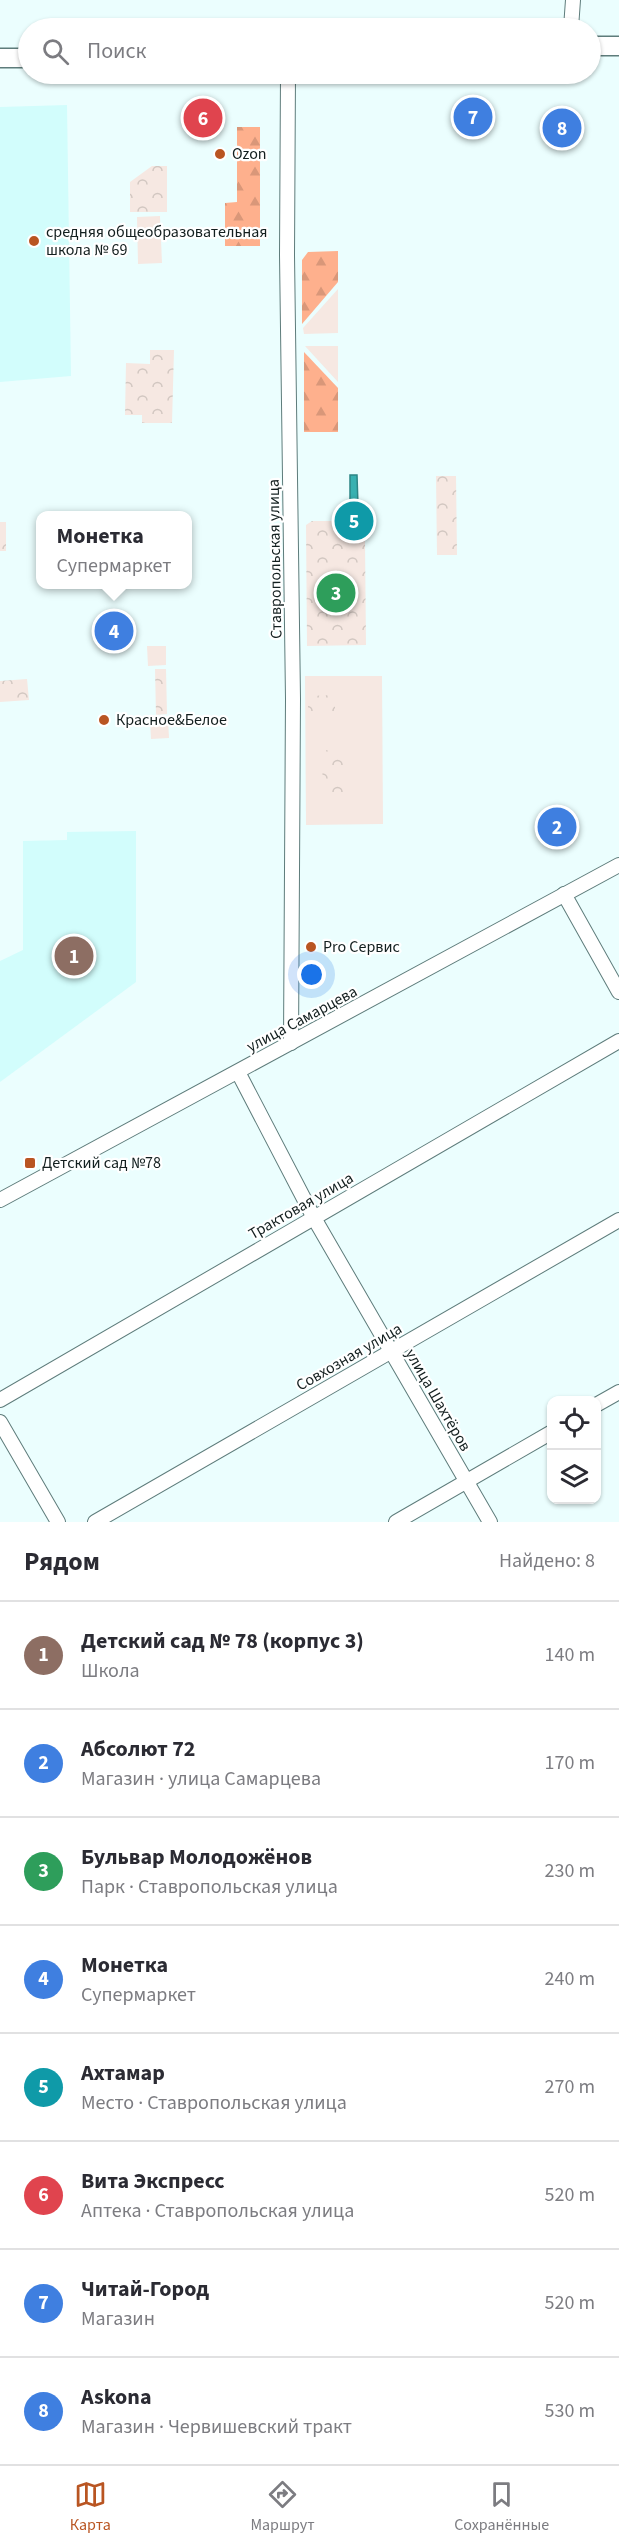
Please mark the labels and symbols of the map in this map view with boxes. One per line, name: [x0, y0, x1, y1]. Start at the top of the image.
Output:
pin: 7: [454, 94, 492, 140]
pin: 6: [184, 96, 222, 140]
pin: 8: [542, 106, 582, 150]
place label: Ozon: [232, 143, 267, 165]
marker: Ozon: [213, 147, 227, 161]
place label: средняя общеобразовательная школа № 69: [46, 221, 268, 261]
marker: средняя общеобразовательная школа № 69: [27, 234, 41, 248]
street label: Ставропольская улица: [263, 479, 287, 639]
pin: 5: [334, 498, 374, 544]
pin: 3: [316, 570, 356, 616]
pin: 4: [94, 608, 134, 654]
place label: Красное&Белое: [116, 709, 227, 731]
marker: Красное&Белое: [97, 713, 111, 727]
pin: 2: [538, 804, 576, 850]
pin: 1: [54, 934, 94, 978]
place label: Pro Сервис: [323, 936, 400, 958]
marker: Pro Сервис: [304, 940, 318, 954]
your location: [297, 960, 326, 989]
street label: улица Самарцева: [243, 981, 361, 1057]
place label: Детский сад №78: [42, 1152, 161, 1174]
marker: Детский сад №78: [23, 1156, 37, 1170]
street label: Трактовая улица: [245, 1167, 357, 1245]
street label: Совхозная улица: [292, 1318, 406, 1396]
street label: улица Шахтёров: [400, 1345, 476, 1455]

